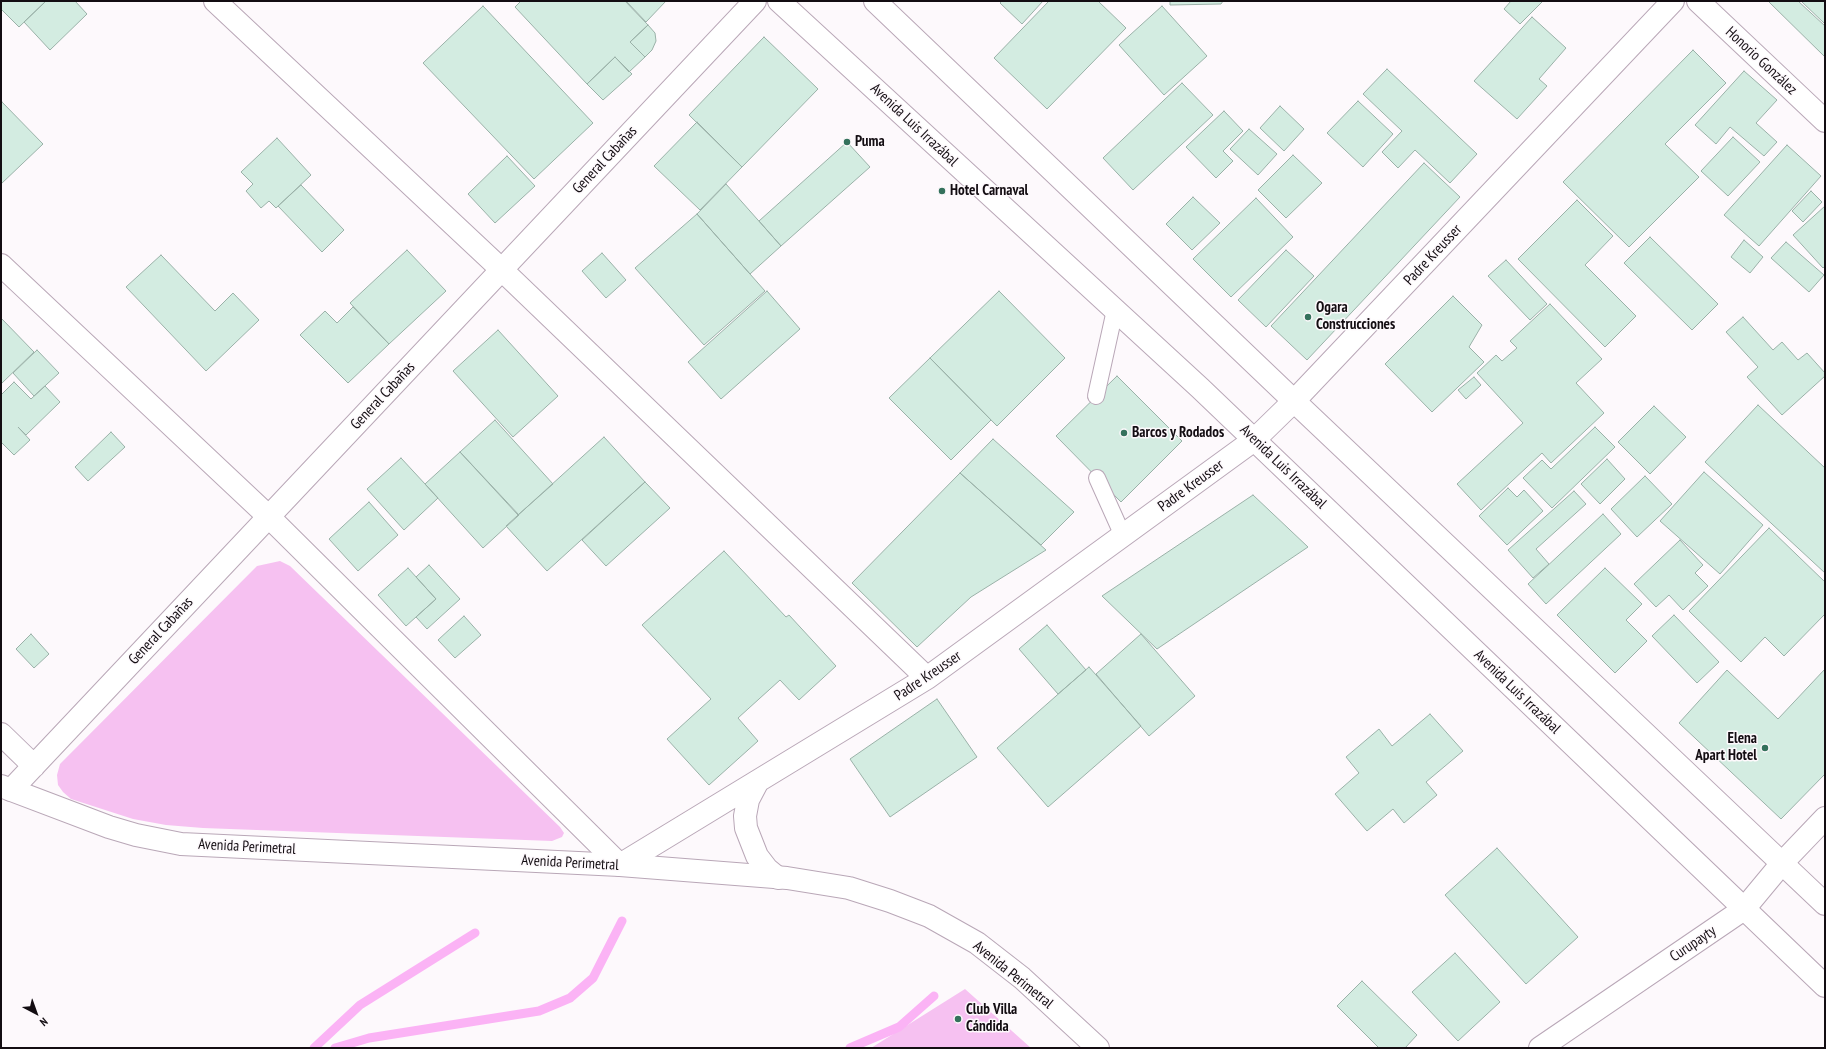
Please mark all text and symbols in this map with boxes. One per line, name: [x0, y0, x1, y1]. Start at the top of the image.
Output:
street label: Honorio González: [1721, 23, 1801, 99]
street label: Avenida Luis Irrazábal: [866, 80, 962, 170]
street label: General Cabañas: [569, 122, 641, 198]
place label: Puma: [855, 133, 885, 151]
marker: Puma: [842, 137, 852, 147]
place label: Hotel Carnaval: [950, 182, 1028, 200]
marker: Hotel Carnaval: [937, 186, 947, 196]
street label: Padre Kreusser: [1400, 221, 1466, 289]
place label: Ogara Construcciones: [1316, 299, 1395, 334]
marker: Ogara Construcciones: [1303, 312, 1313, 322]
street label: General Cabañas: [347, 358, 419, 434]
street label: Avenida Luis Irrazábal: [1236, 421, 1330, 513]
place label: Barcos y Rodados: [1132, 424, 1224, 442]
marker: Barcos y Rodados: [1119, 428, 1129, 438]
street label: Padre Kreusser: [1155, 456, 1227, 516]
street label: General Cabañas: [125, 593, 197, 669]
street label: Avenida Luis Irrazábal: [1470, 646, 1564, 738]
street label: Padre Kreusser: [891, 647, 965, 705]
place label: Elena Apart Hotel: [1695, 730, 1757, 765]
marker: Elena Apart Hotel: [1760, 743, 1770, 753]
street label: Avenida Perimetral: [198, 835, 296, 859]
street label: Avenida Perimetral: [521, 851, 619, 875]
street label: Curupayty: [1667, 922, 1719, 966]
street label: Avenida Perimetral: [969, 937, 1057, 1013]
north arrow: [16, 993, 56, 1033]
place label: Club Villa Cándida: [966, 1001, 1017, 1036]
marker: Club Villa Cándida: [953, 1014, 963, 1024]
text: N: [37, 1015, 51, 1029]

